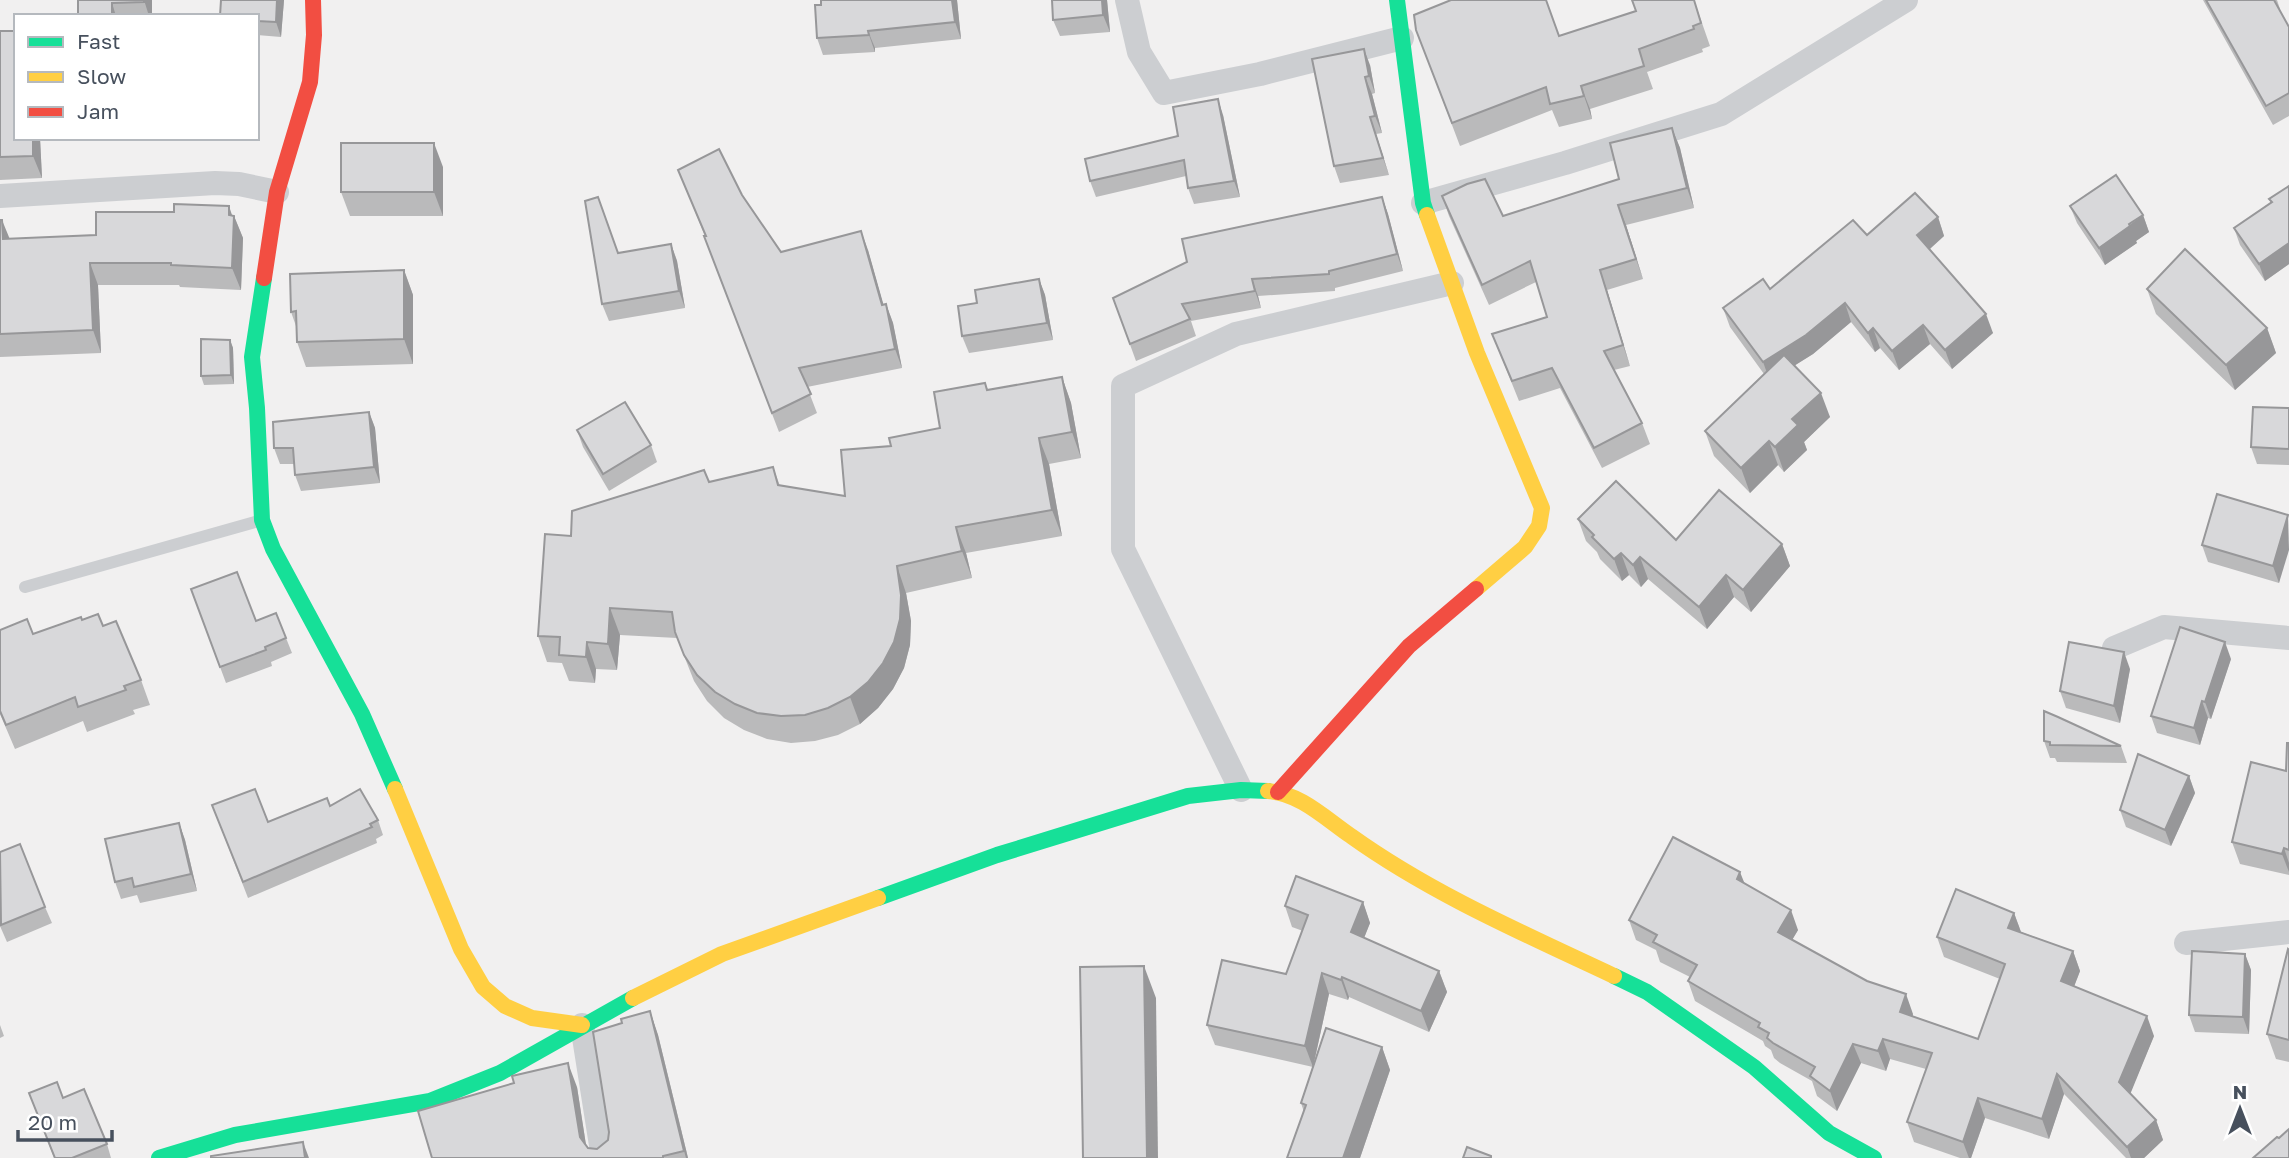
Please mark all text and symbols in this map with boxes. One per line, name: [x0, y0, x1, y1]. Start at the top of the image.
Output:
legend: [14, 14, 259, 140]
text: Fast: [77, 28, 120, 54]
text: Slow: [77, 63, 126, 89]
text: Jam: [77, 98, 119, 124]
north arrow: [2205, 1074, 2275, 1144]
text: N: [2233, 1080, 2247, 1103]
scale bar: [18, 1098, 112, 1142]
text: 20 m: [28, 1109, 77, 1135]

